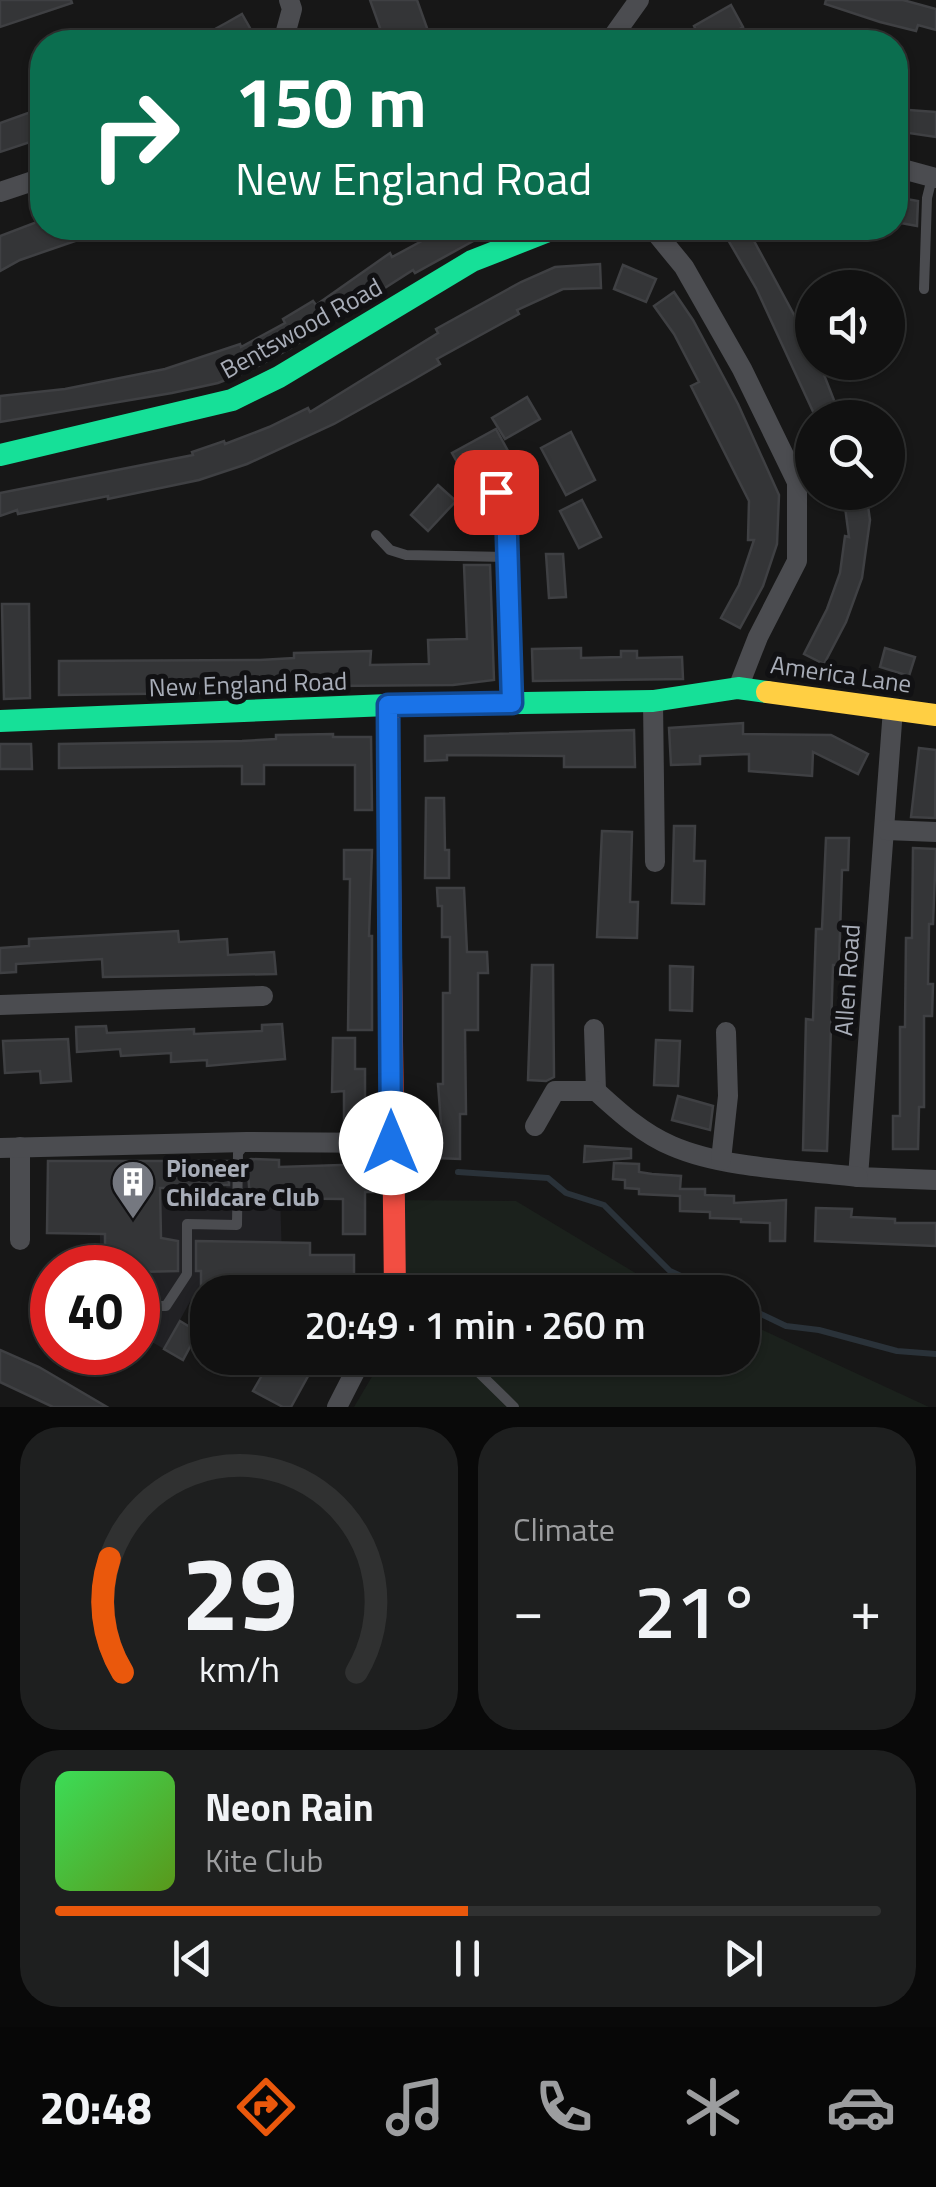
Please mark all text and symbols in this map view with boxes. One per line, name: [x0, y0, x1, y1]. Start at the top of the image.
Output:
text: 150 m: [235, 48, 427, 154]
icon: right: [70, 70, 200, 200]
text: New England Road: [235, 144, 592, 212]
street label: Bentswood Road: [213, 268, 389, 388]
map controls: [795, 270, 905, 510]
button: sound: [795, 270, 905, 380]
button: search: [795, 400, 905, 510]
pin: [454, 450, 539, 535]
icon: arrive: [469, 465, 524, 520]
street label: America Lane: [768, 645, 914, 703]
street label: New England Road: [148, 662, 348, 706]
street label: Allen Road: [824, 923, 870, 1037]
position arrow: [339, 1091, 443, 1195]
place label: Pioneer Childcare Club: [166, 1149, 320, 1216]
building icon: Pioneer Childcare Club: [110, 1159, 156, 1220]
speed limit sign: 40: [30, 1245, 160, 1375]
text: 20:49 · 1 min · 260 m: [304, 1296, 646, 1354]
text: Climate: [513, 1505, 615, 1553]
text: 29: [181, 1512, 297, 1670]
text: 21°: [634, 1553, 760, 1667]
text: −: [513, 1568, 544, 1651]
text: +: [850, 1568, 881, 1651]
text: km/h: [199, 1641, 279, 1696]
text: Neon Rain: [205, 1778, 374, 1836]
text: Kite Club: [205, 1836, 323, 1884]
icon: previous: [165, 1931, 220, 1986]
icon: pause: [440, 1931, 495, 1986]
icon: next: [716, 1931, 771, 1986]
icon: directions: [231, 2072, 301, 2142]
icon: music: [380, 2072, 450, 2142]
icon: phone: [529, 2072, 599, 2142]
icon: climate: [678, 2072, 748, 2142]
icon: car: [826, 2072, 896, 2142]
text: 20:48: [39, 2073, 152, 2141]

